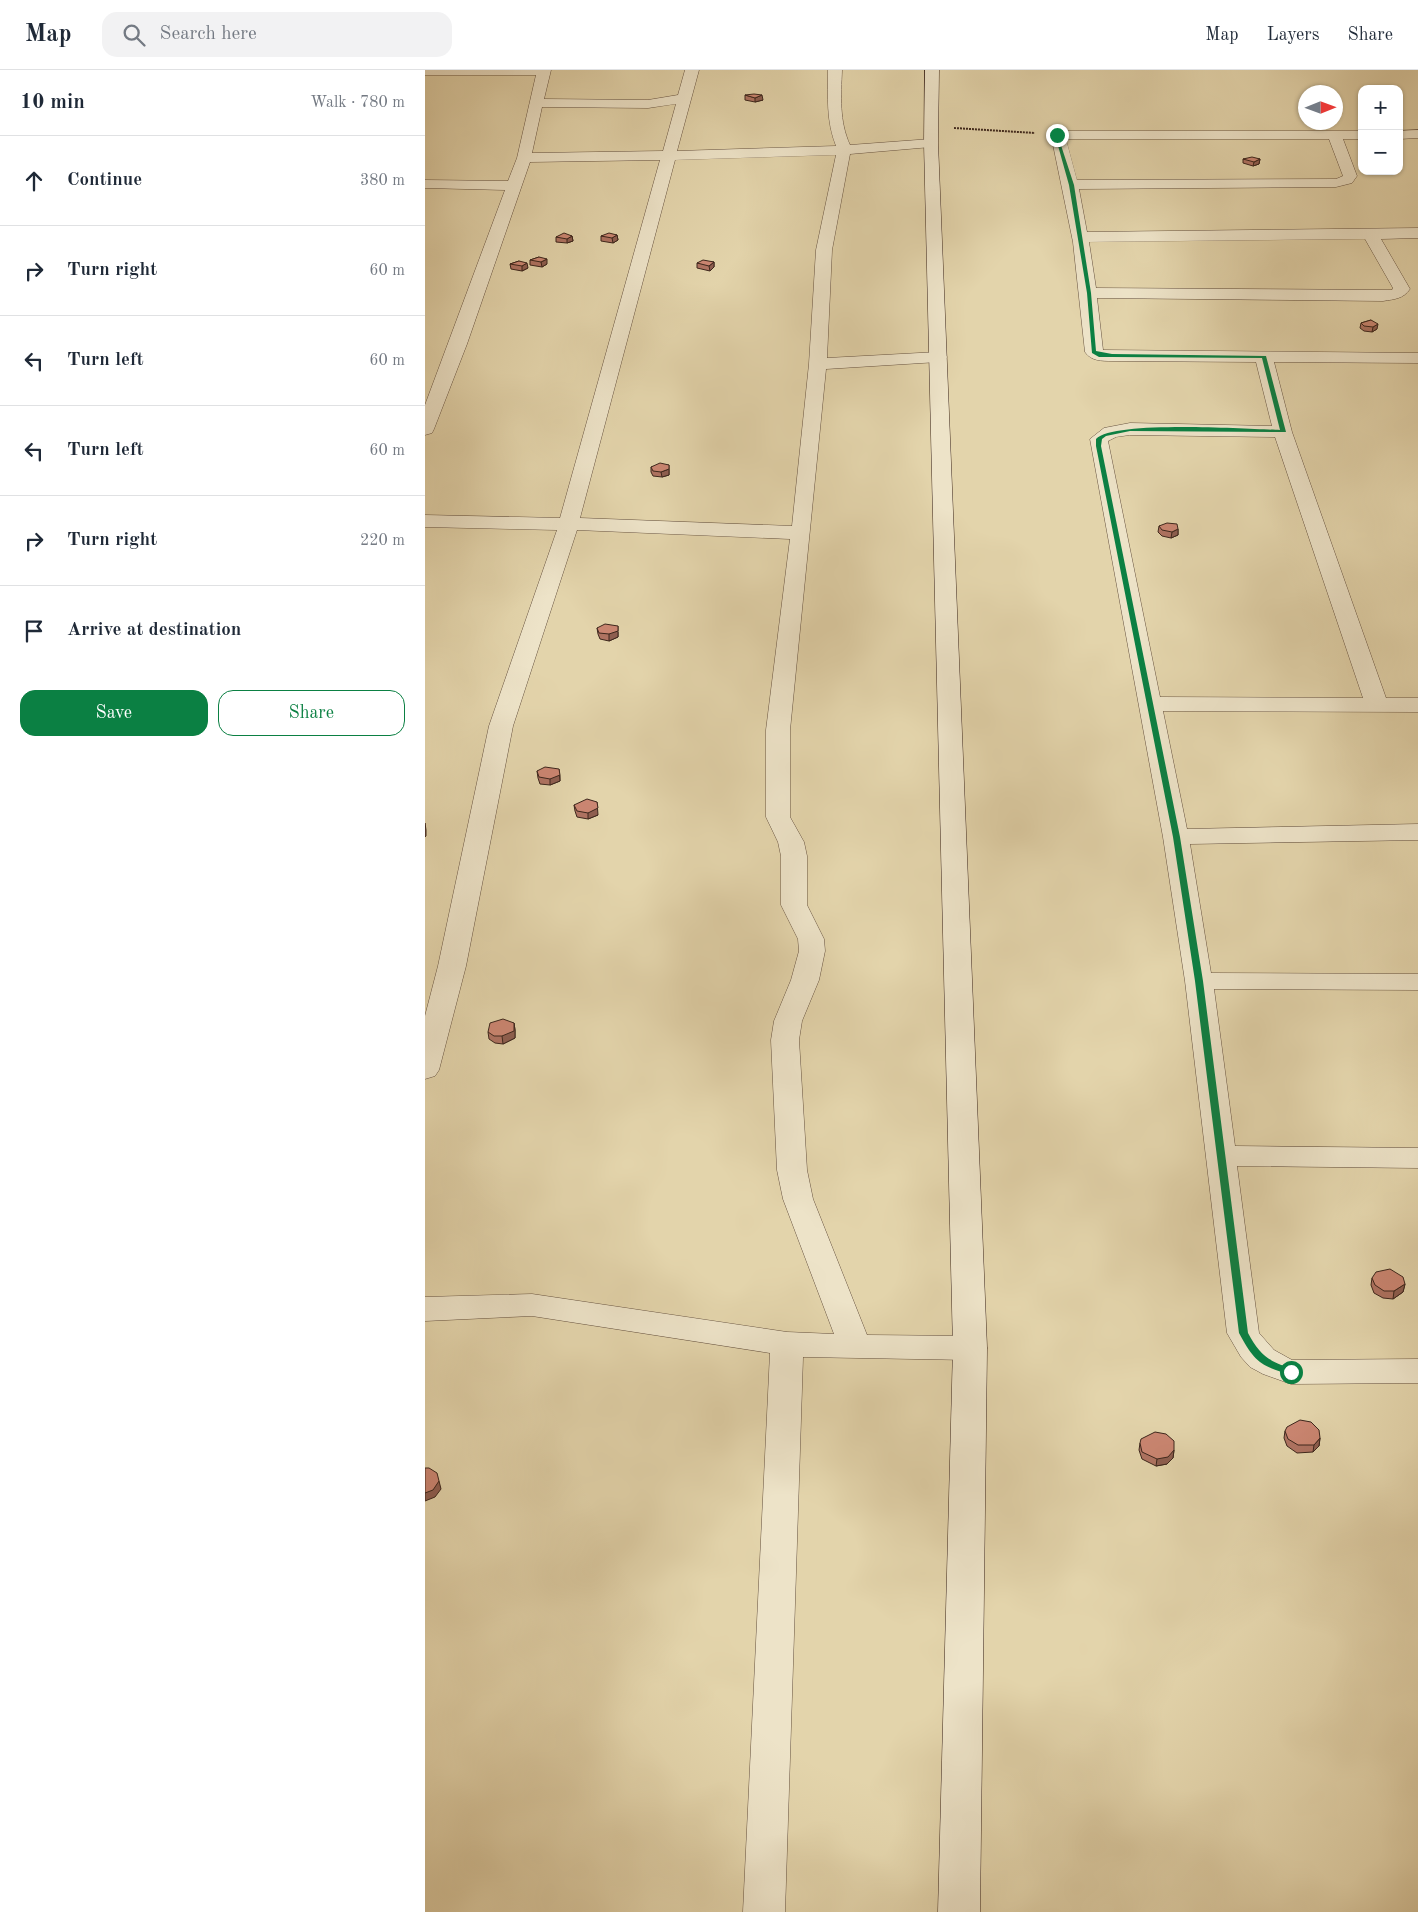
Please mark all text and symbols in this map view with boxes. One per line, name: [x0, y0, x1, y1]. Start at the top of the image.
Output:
search box: [102, 12, 452, 57]
icon: search: [120, 21, 148, 49]
text: Map: [25, 23, 72, 47]
text: Search here: [160, 25, 257, 44]
text: Map: [1205, 26, 1239, 44]
text: Layers: [1267, 26, 1319, 44]
text: Share: [1347, 26, 1393, 44]
north arrow: [1298, 85, 1343, 130]
map controls: [1358, 85, 1403, 175]
button: +: [1358, 85, 1403, 130]
text: 10 min: [20, 92, 85, 113]
text: Walk · 780 m: [310, 95, 405, 111]
route end: [1046, 124, 1069, 147]
button: −: [1358, 130, 1403, 175]
icon: ahead: [20, 167, 48, 195]
text: Continue: [67, 171, 142, 190]
text: 380 m: [360, 173, 405, 189]
icon: right: [20, 257, 48, 285]
text: Turn right: [67, 261, 157, 280]
text: 60 m: [369, 263, 405, 279]
icon: left: [20, 347, 48, 375]
text: Turn left: [67, 351, 144, 370]
text: 60 m: [369, 353, 405, 369]
icon: left: [20, 437, 48, 465]
text: Turn left: [67, 441, 144, 460]
text: 60 m: [369, 443, 405, 459]
icon: right: [20, 527, 48, 555]
text: Turn right: [67, 531, 157, 550]
text: 220 m: [360, 533, 405, 549]
icon: arrive: [20, 617, 48, 645]
text: Arrive at destination: [67, 621, 241, 640]
button: Save: [20, 690, 208, 736]
button: Share: [218, 690, 405, 736]
route start: [1280, 1361, 1303, 1384]

